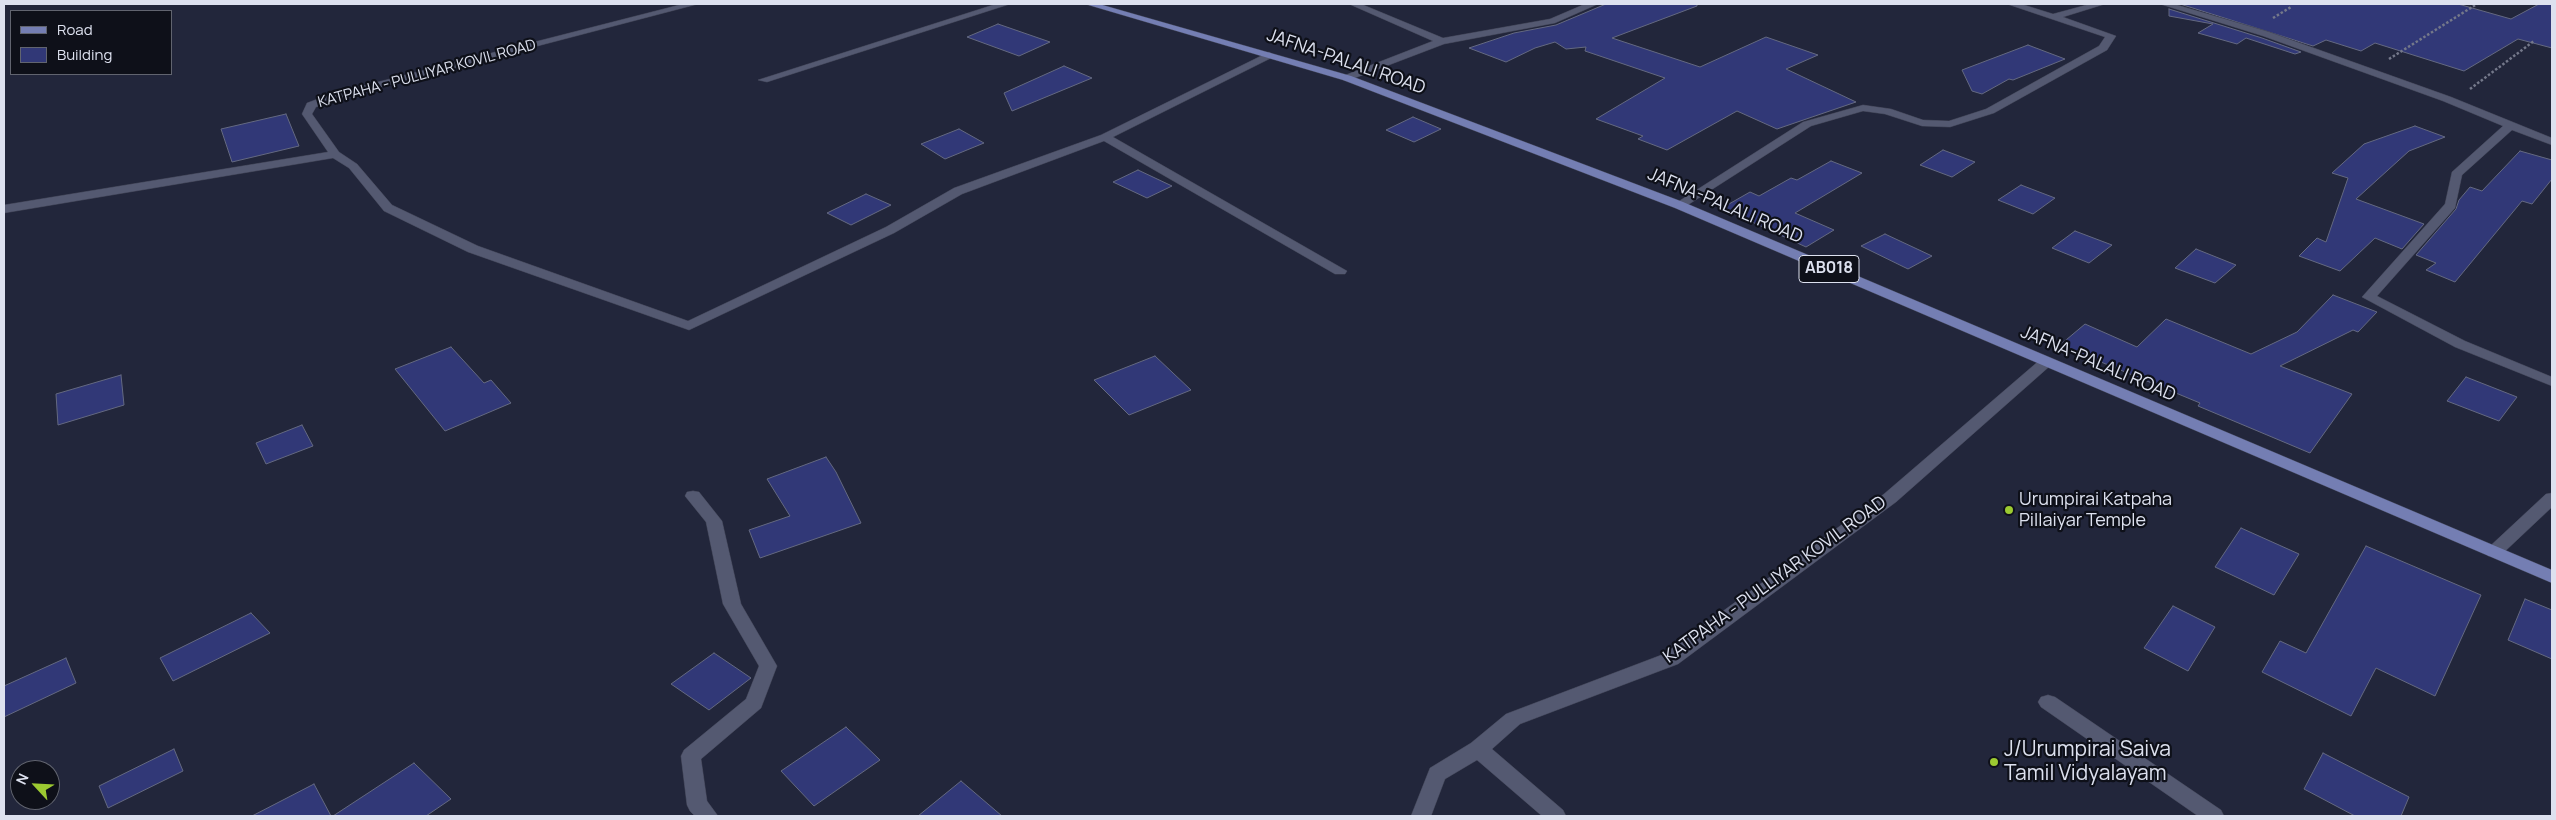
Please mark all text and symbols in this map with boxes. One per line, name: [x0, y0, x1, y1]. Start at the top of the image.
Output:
legend: [10, 10, 172, 75]
text: Road: [57, 19, 93, 40]
street label: JAFNA-PALALI ROAD: [1264, 25, 1428, 99]
street label: KATPAHA - PULLIYAR KOVIL ROAD: [316, 36, 538, 112]
text: Building: [57, 44, 112, 65]
street label: JAFNA-PALALI ROAD: [1644, 164, 1806, 248]
road number: AB018: [1799, 255, 1859, 282]
street label: JAFNA-PALALI ROAD: [2017, 322, 2179, 406]
place label: Urumpirai Katpaha Pillaiyar Temple: [2019, 489, 2172, 532]
street label: KATPAHA - PULLIYAR KOVIL ROAD: [1659, 492, 1891, 668]
marker: Urumpirai Katpaha Pillaiyar Temple: [2003, 504, 2015, 516]
place label: J/Urumpirai Saiva Tamil Vidyalayam: [2004, 737, 2171, 787]
marker: J/Urumpirai Saiva Tamil Vidyalayam: [1988, 756, 2000, 768]
north arrow: [10, 760, 60, 810]
text: N: [11, 770, 33, 787]

